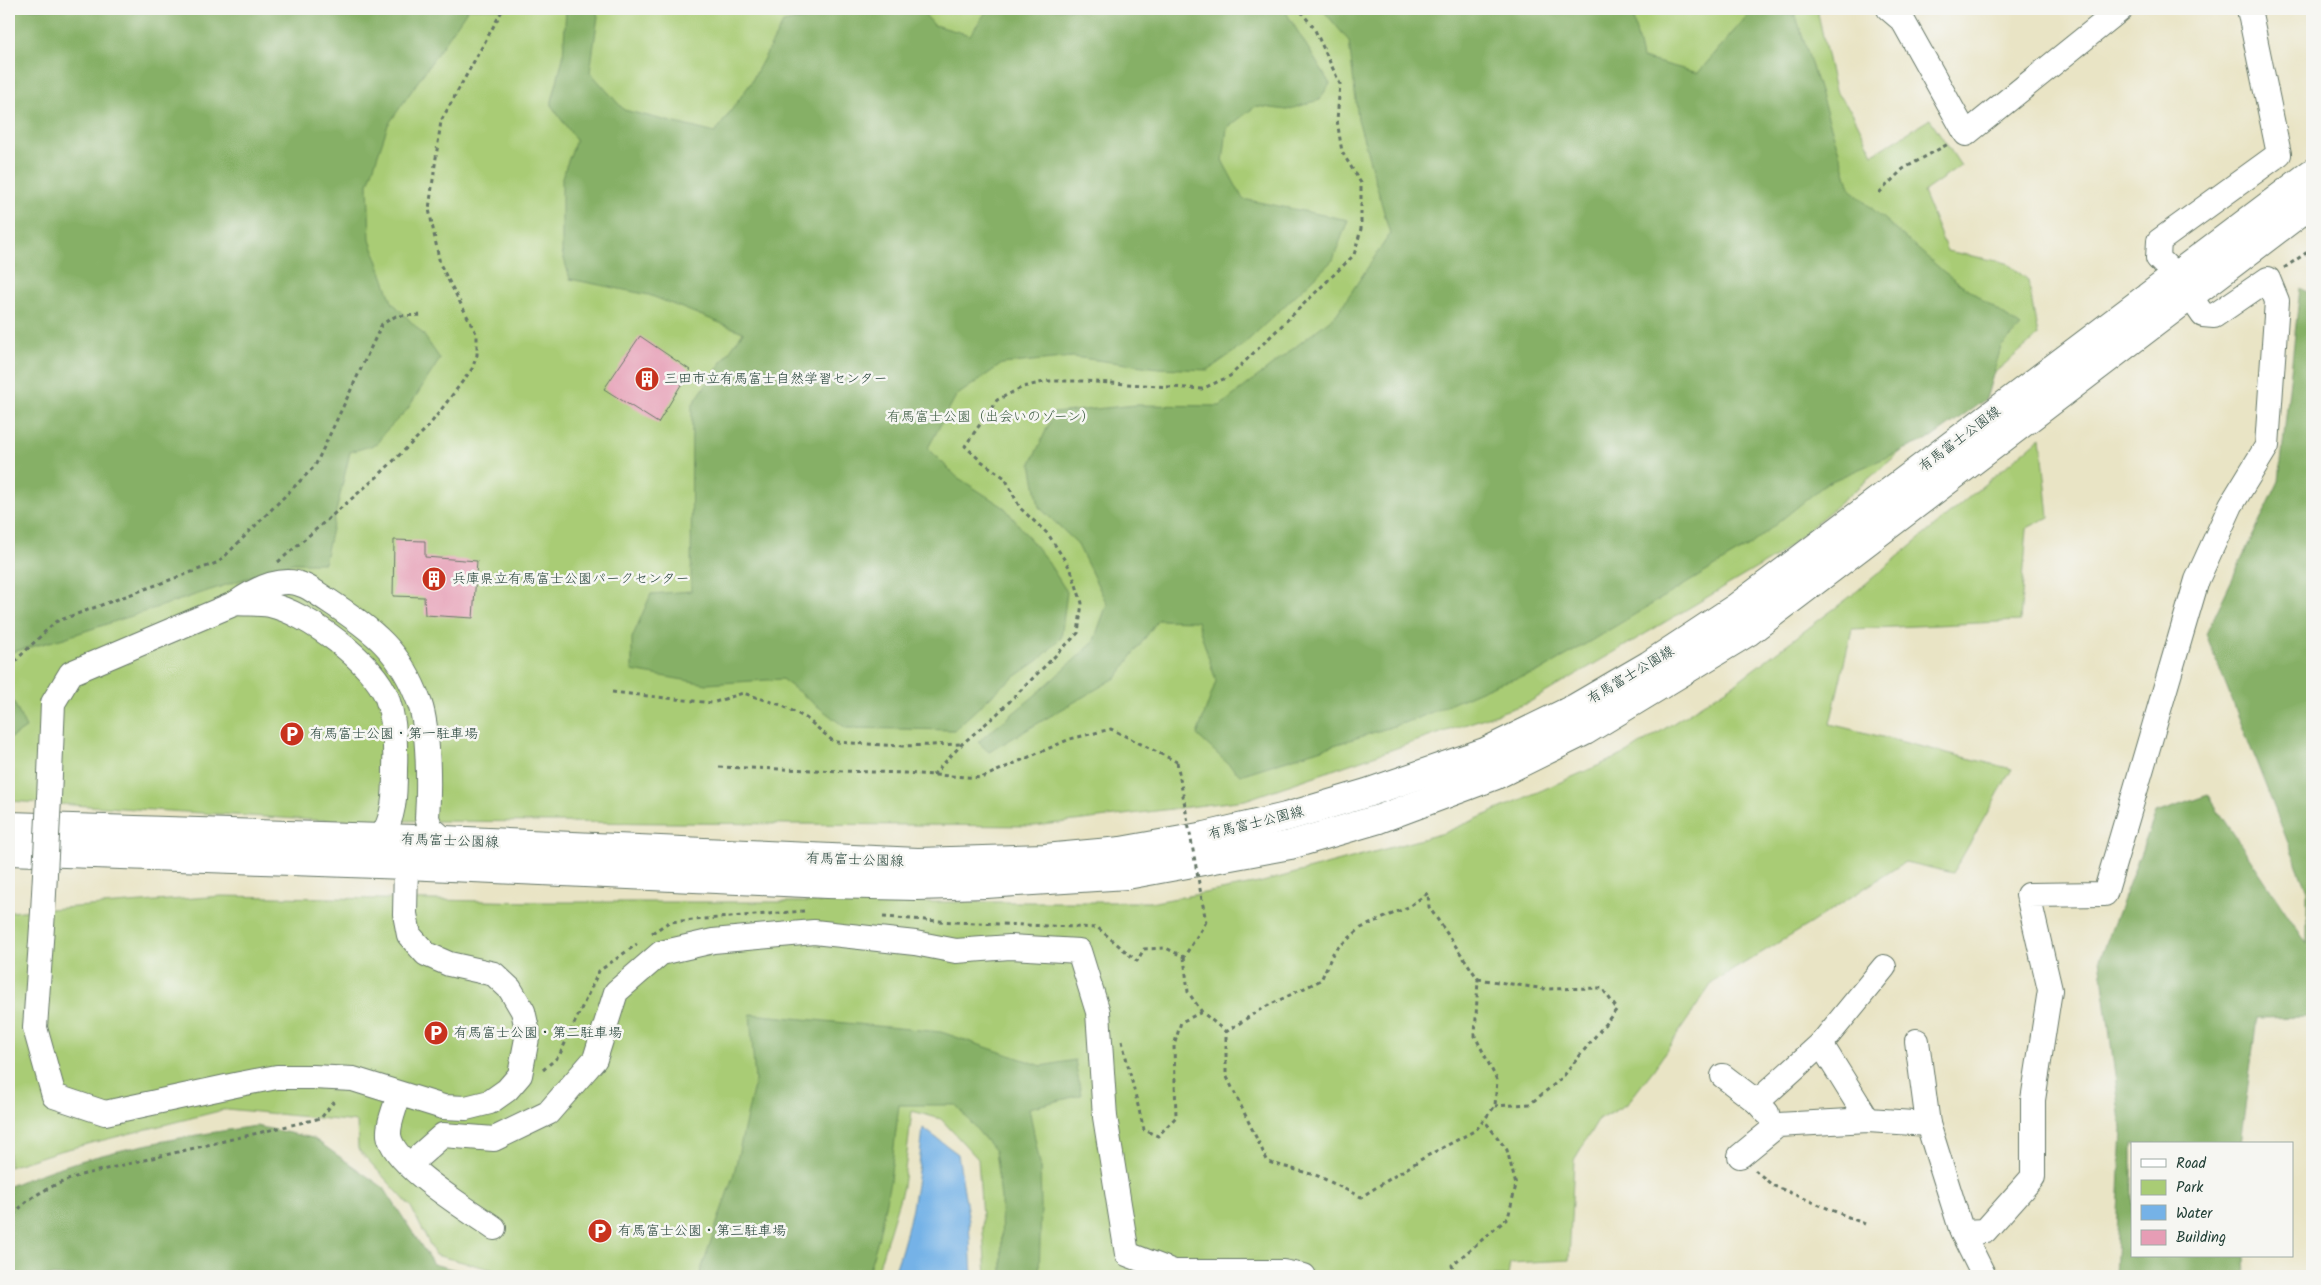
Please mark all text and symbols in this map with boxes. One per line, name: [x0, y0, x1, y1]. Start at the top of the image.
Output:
building icon: 三田市立有馬富士自然学習センター: [634, 366, 660, 392]
place label: 三田市立有馬富士自然学習センター: [664, 368, 887, 390]
street label: 有馬富士公園線: [1914, 401, 2006, 477]
park label: 有馬富士公園（出会いのゾーン）: [887, 406, 1095, 428]
building icon: 兵庫県立有馬富士公園パークセンター: [421, 566, 447, 592]
place label: 兵庫県立有馬富士公園パークセンター: [452, 568, 689, 590]
street label: 有馬富士公園線: [1583, 640, 1679, 710]
parking icon: 有馬富士公園・第一駐車場: [279, 721, 305, 747]
place label: 有馬富士公園・第一駐車場: [310, 723, 478, 745]
street label: 有馬富士公園線: [1206, 800, 1306, 846]
street label: 有馬富士公園線: [401, 828, 499, 854]
street label: 有馬富士公園線: [806, 847, 904, 873]
parking icon: 有馬富士公園・第二駐車場: [423, 1020, 449, 1046]
place label: 有馬富士公園・第二駐車場: [454, 1022, 622, 1044]
legend: [2131, 1142, 2294, 1258]
text: Road: [2176, 1152, 2207, 1176]
text: Park: [2176, 1176, 2204, 1200]
text: Water: [2176, 1202, 2213, 1226]
parking icon: 有馬富士公園・第三駐車場: [587, 1218, 613, 1244]
place label: 有馬富士公園・第三駐車場: [618, 1220, 786, 1242]
text: Building: [2176, 1226, 2226, 1250]

